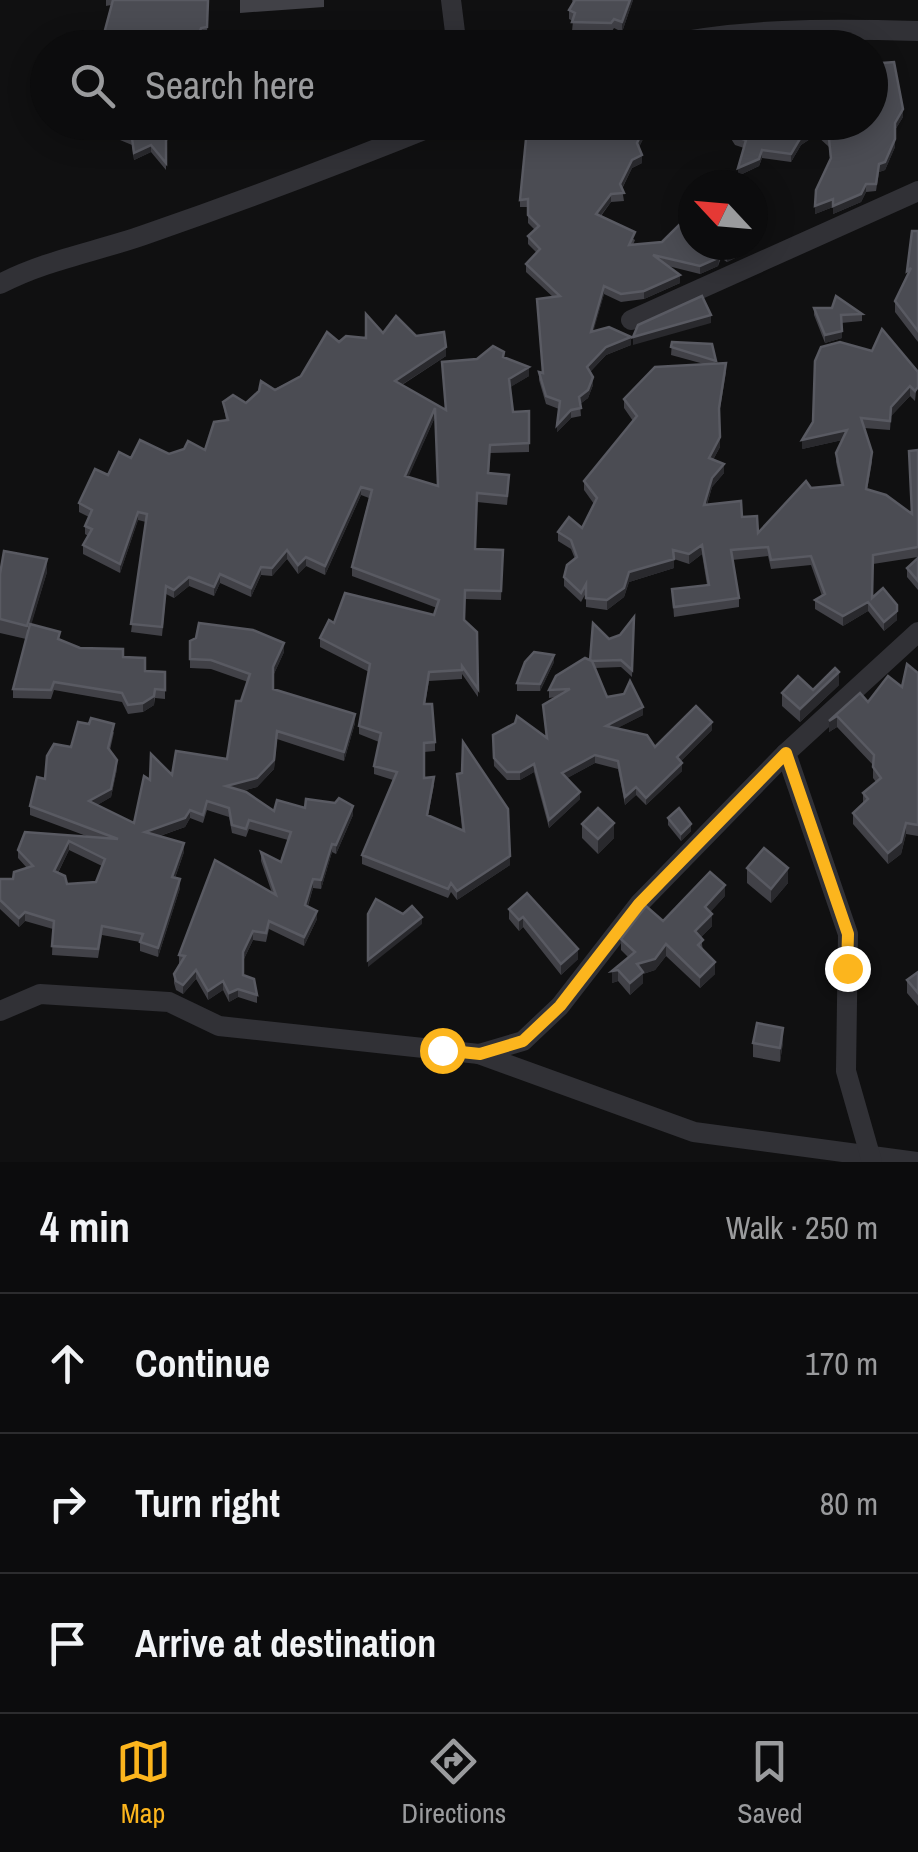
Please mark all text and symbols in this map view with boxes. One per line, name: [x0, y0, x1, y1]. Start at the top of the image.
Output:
search box: [30, 30, 888, 140]
icon: search: [65, 58, 120, 113]
text: Search here: [145, 60, 315, 111]
north arrow: [678, 170, 768, 260]
route end: [825, 946, 871, 992]
route start: [420, 1028, 466, 1074]
text: 4 min: [40, 1199, 130, 1255]
text: Walk · 250 m: [726, 1206, 878, 1249]
icon: ahead: [40, 1336, 95, 1391]
text: Continue: [135, 1338, 270, 1389]
text: 170 m: [805, 1342, 878, 1385]
icon: right: [40, 1476, 95, 1531]
text: Turn right: [135, 1478, 280, 1529]
text: 80 m: [820, 1482, 878, 1525]
icon: arrive: [40, 1616, 95, 1671]
text: Arrive at destination: [135, 1618, 436, 1669]
tab: Map: [116, 1734, 171, 1832]
tab: Directions: [402, 1734, 506, 1832]
tab: Saved: [737, 1734, 802, 1832]

